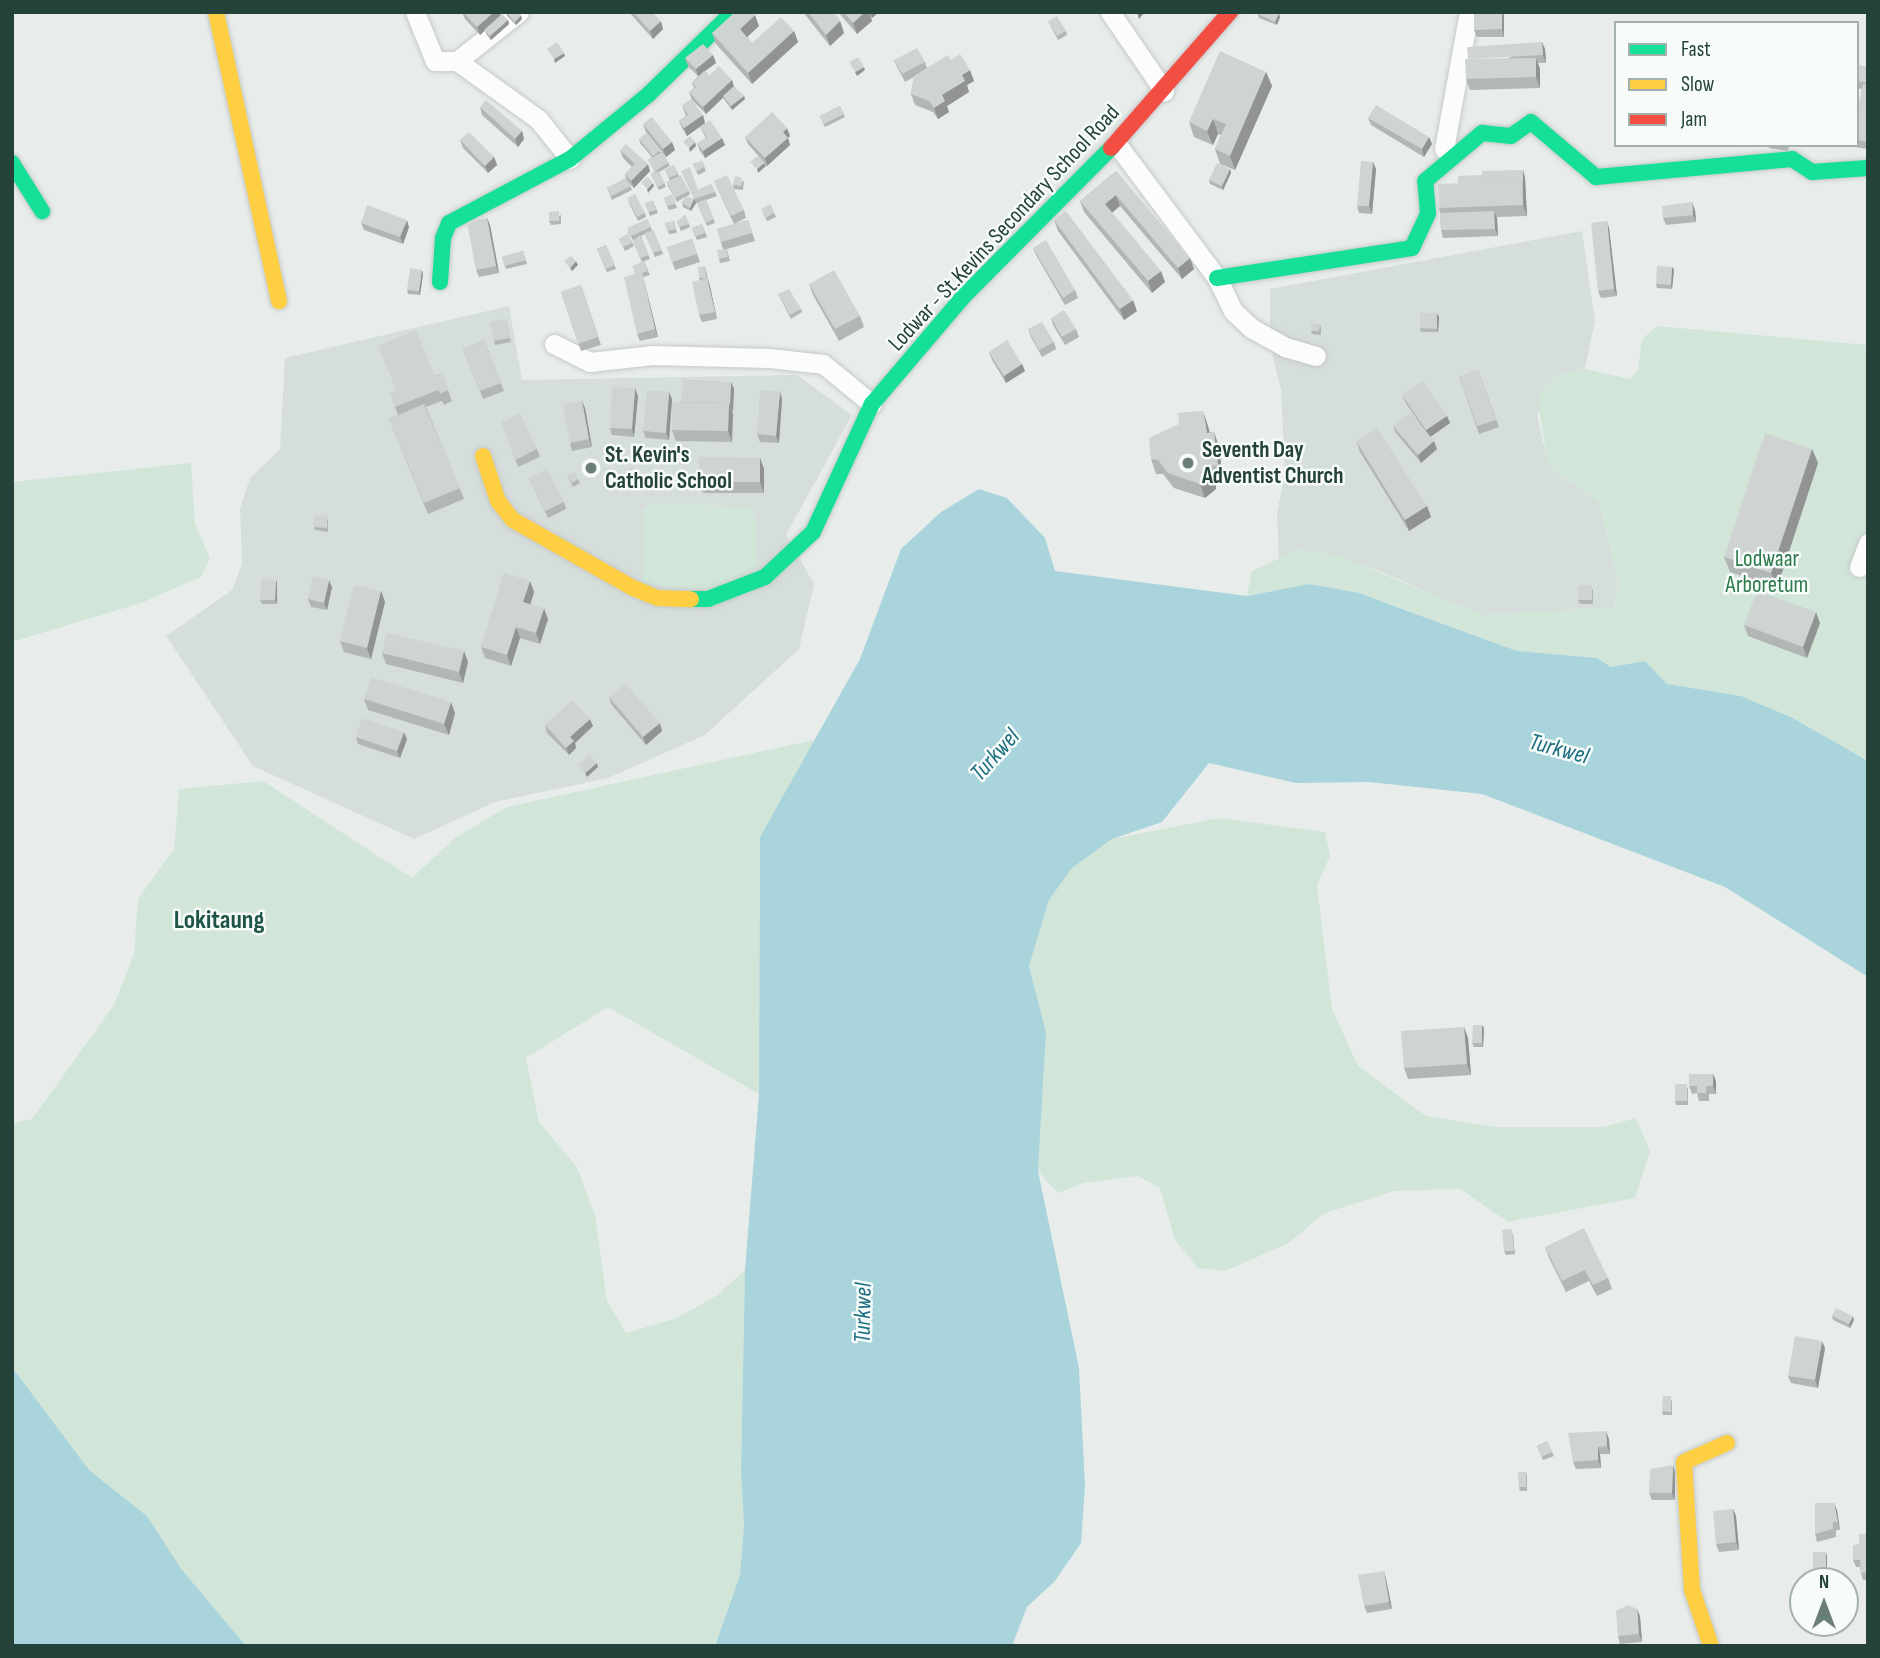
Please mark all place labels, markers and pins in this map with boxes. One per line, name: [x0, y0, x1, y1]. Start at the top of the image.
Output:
place label: Seventh Day Adventist Church: [1202, 436, 1344, 490]
place label: St. Kevin's Catholic School: [605, 441, 732, 495]
marker: Seventh Day Adventist Church: [1180, 455, 1196, 471]
marker: St. Kevin's Catholic School: [583, 460, 599, 476]

